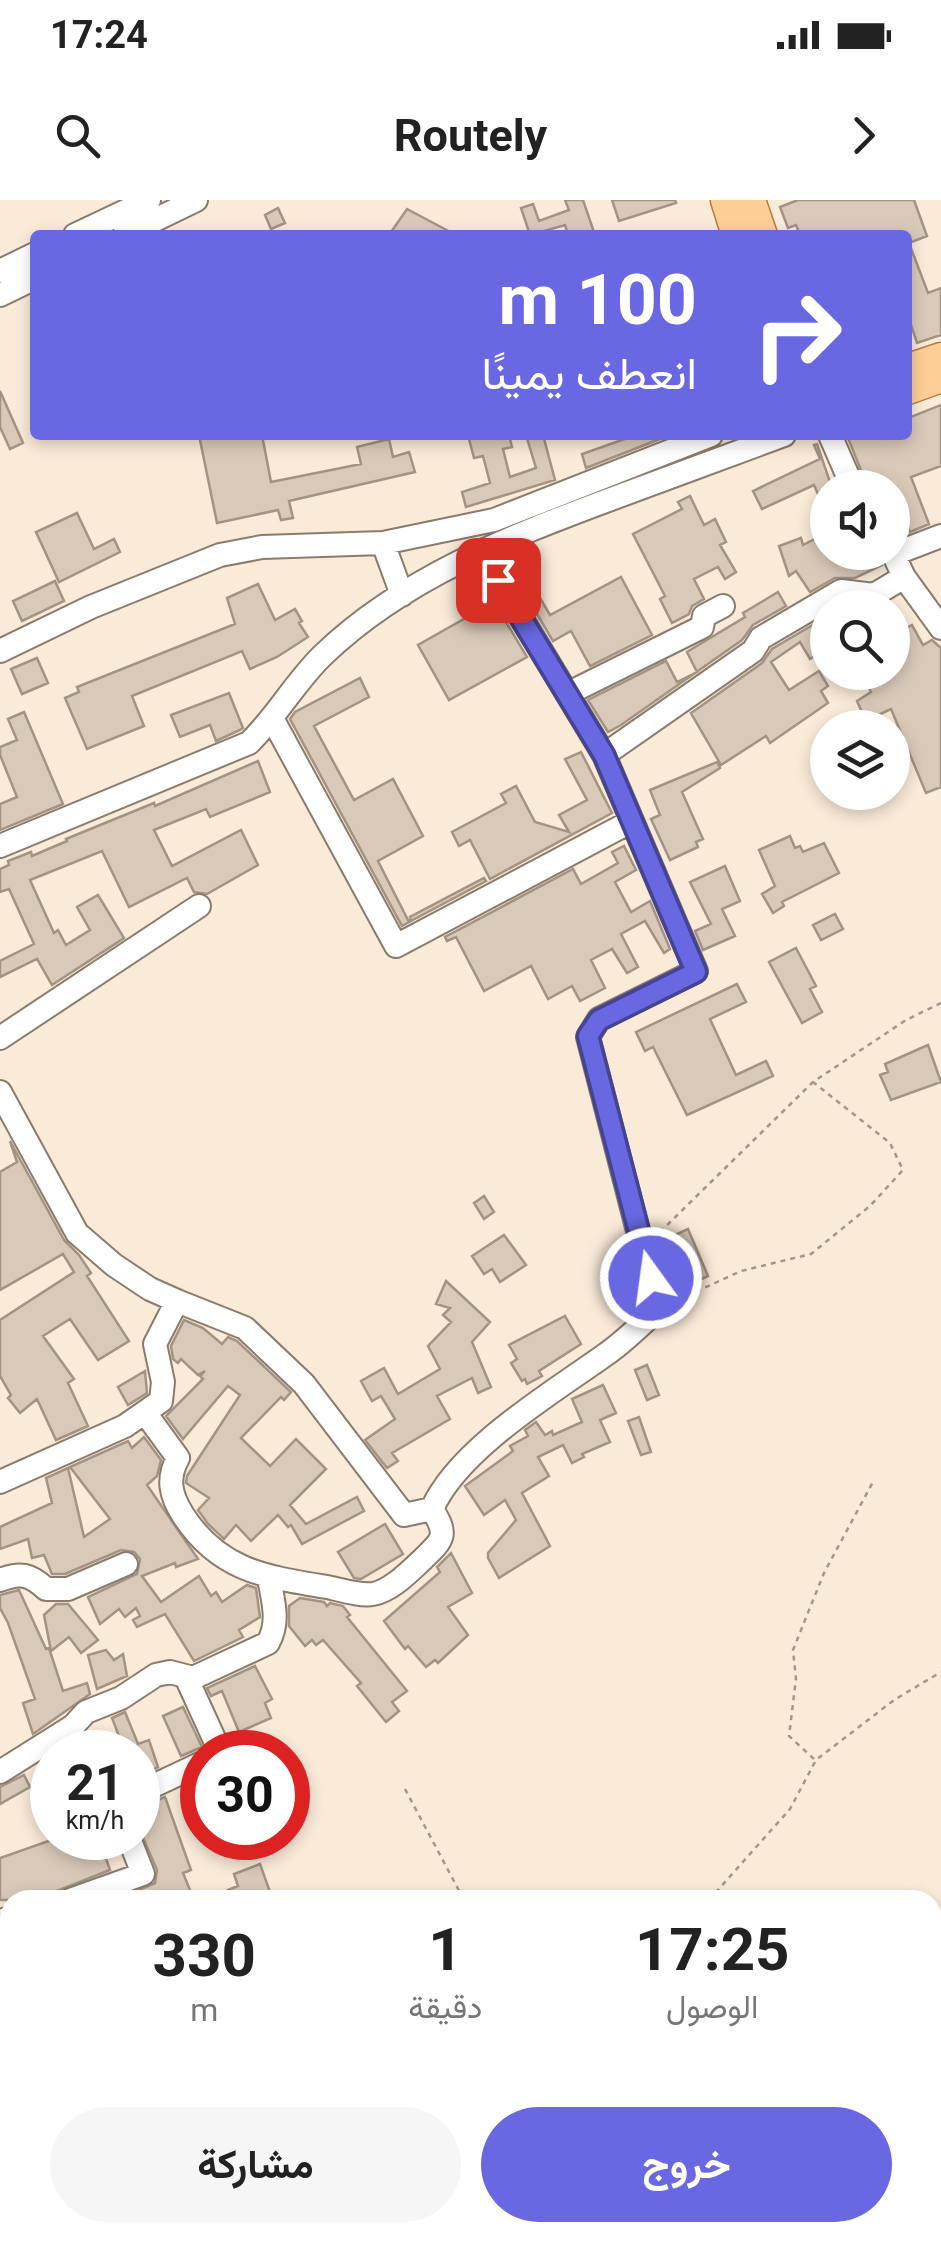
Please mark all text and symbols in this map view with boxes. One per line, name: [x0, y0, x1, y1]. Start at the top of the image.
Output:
text: 17:24: [50, 13, 148, 57]
icon: search: [50, 108, 105, 163]
icon: forward: [836, 108, 891, 163]
text: Routely: [394, 109, 547, 162]
text: 100 m: [498, 259, 697, 341]
icon: right: [732, 270, 862, 400]
text: انعطف يمينًا: [482, 347, 697, 400]
map controls: [810, 470, 910, 810]
button: sound: [810, 470, 910, 570]
pin: [456, 538, 541, 623]
icon: arrive: [471, 553, 526, 608]
button: search: [810, 590, 910, 690]
button: layers: [810, 710, 910, 810]
position arrow: [599, 1226, 703, 1330]
speed limit sign: 30: [180, 1730, 310, 1860]
text: 21: [66, 1754, 124, 1812]
text: km/h: [66, 1806, 124, 1835]
text: 1: [428, 1914, 463, 1985]
text: 17:25: [635, 1914, 790, 1985]
text: 330: [153, 1920, 256, 1991]
text: دقيقة: [408, 1988, 482, 2026]
text: الوصول: [666, 1988, 758, 2026]
text: m: [190, 1991, 218, 2029]
button: مشاركة: [50, 2107, 461, 2222]
button: خروج: [481, 2107, 892, 2222]

